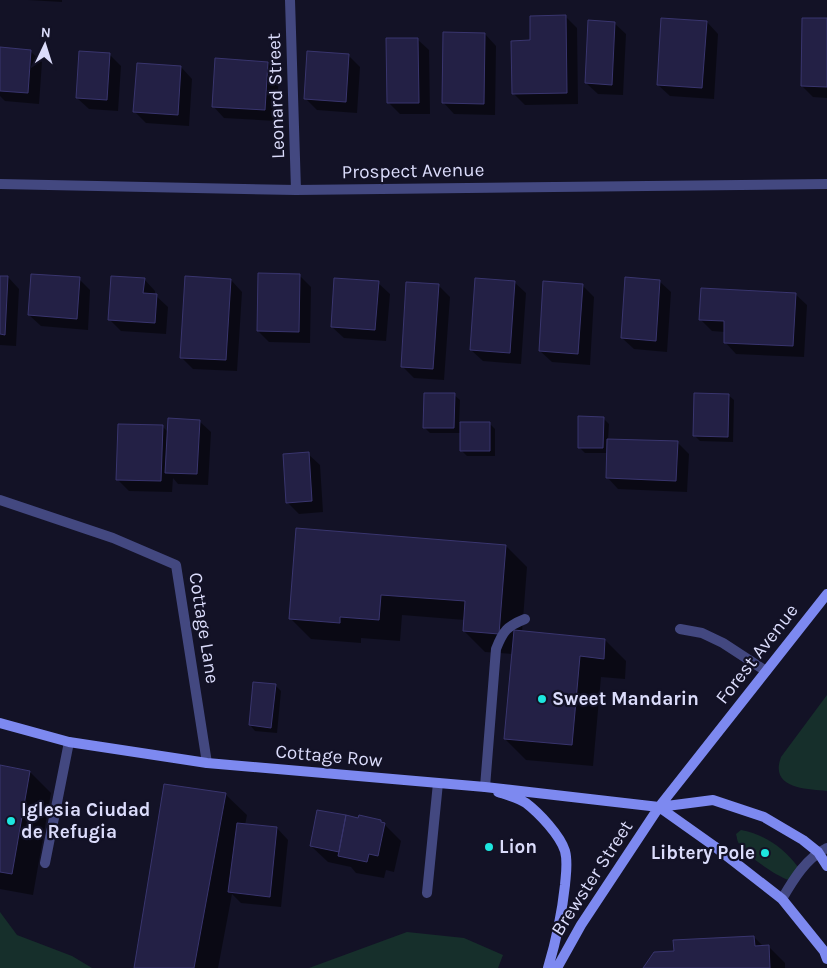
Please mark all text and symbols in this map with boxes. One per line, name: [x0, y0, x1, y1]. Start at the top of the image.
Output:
north arrow: [20, 20, 70, 70]
text: N: [40, 24, 51, 41]
street label: Leonard Street: [263, 33, 289, 159]
street label: Prospect Avenue: [342, 159, 484, 183]
street label: Cottage Lane: [184, 571, 224, 685]
street label: Forest Avenue: [711, 600, 803, 708]
place label: Sweet Mandarin: [552, 688, 699, 710]
marker: Sweet Mandarin: [536, 693, 548, 705]
street label: Cottage Row: [274, 740, 384, 772]
place label: Iglesia Ciudad de Refugia: [21, 799, 151, 843]
marker: Iglesia Ciudad de Refugia: [5, 815, 17, 827]
street label: Brewster Street: [547, 816, 637, 940]
place label: Lion: [499, 836, 537, 858]
marker: Lion: [483, 841, 495, 853]
place label: Libtery Pole: [651, 842, 755, 864]
marker: Libtery Pole: [759, 847, 771, 859]

